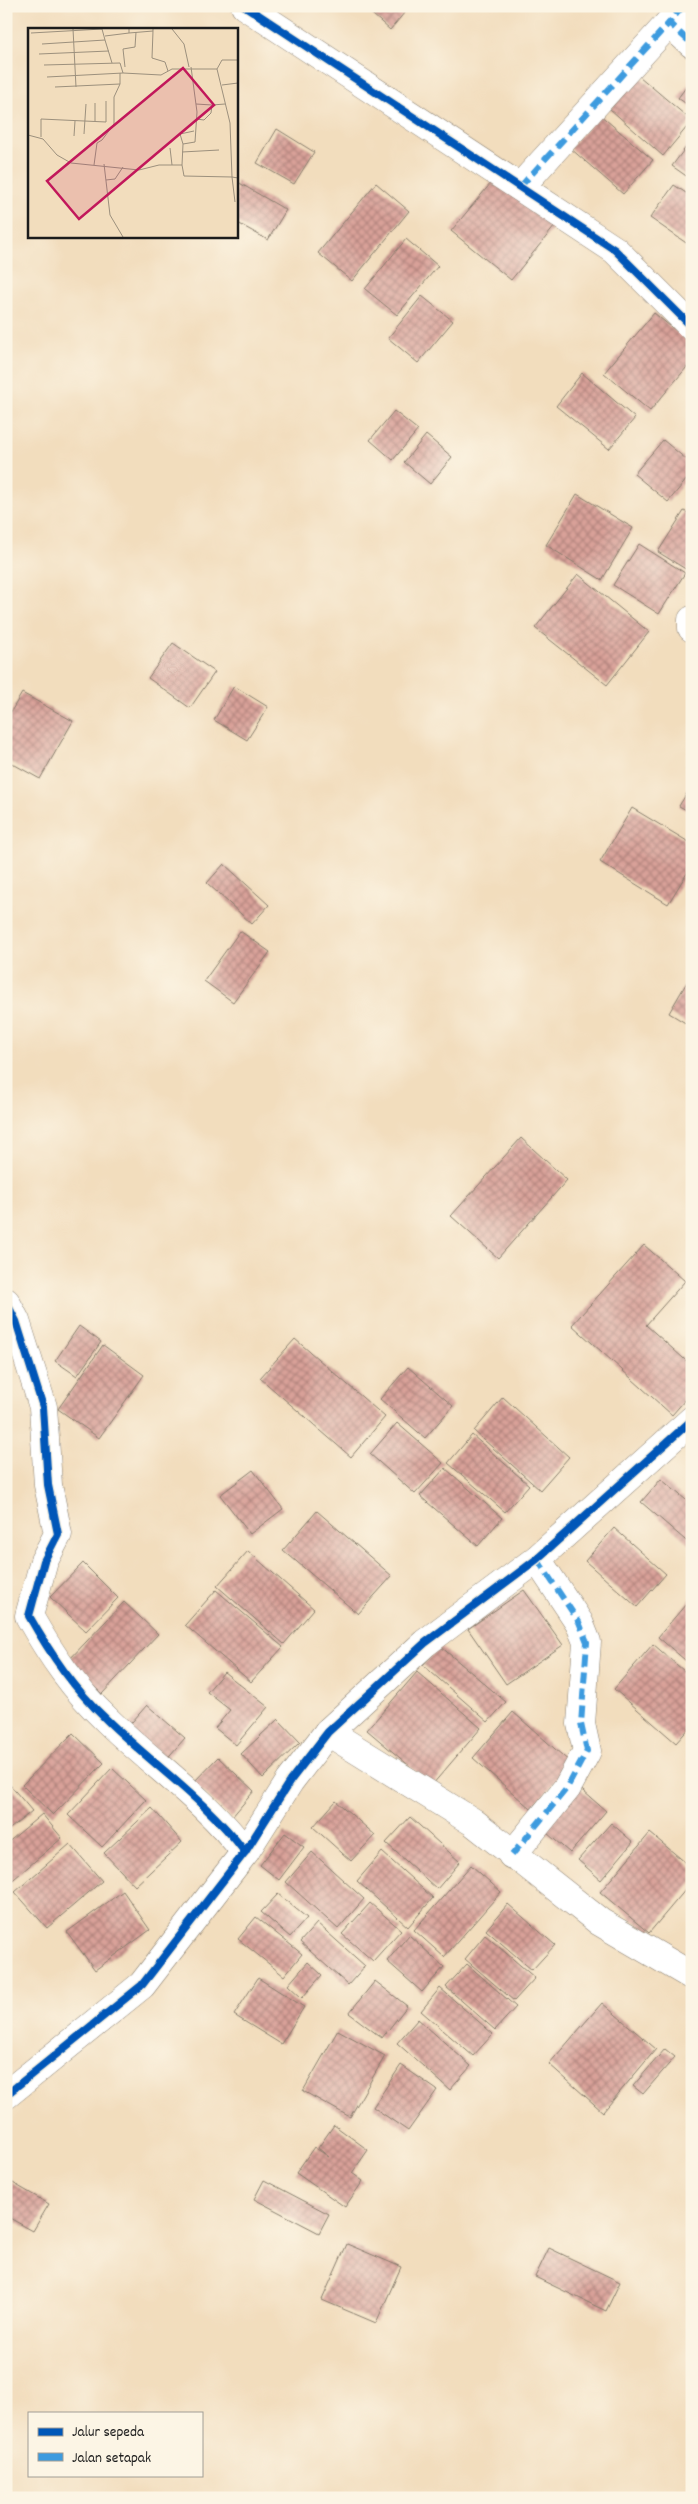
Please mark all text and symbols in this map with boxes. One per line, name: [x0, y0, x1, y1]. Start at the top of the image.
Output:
inset map: [28, 28, 238, 238]
legend: [28, 2412, 202, 2476]
text: Jalur sepeda: [72, 2422, 145, 2444]
text: Jalan setapak: [72, 2448, 151, 2470]

